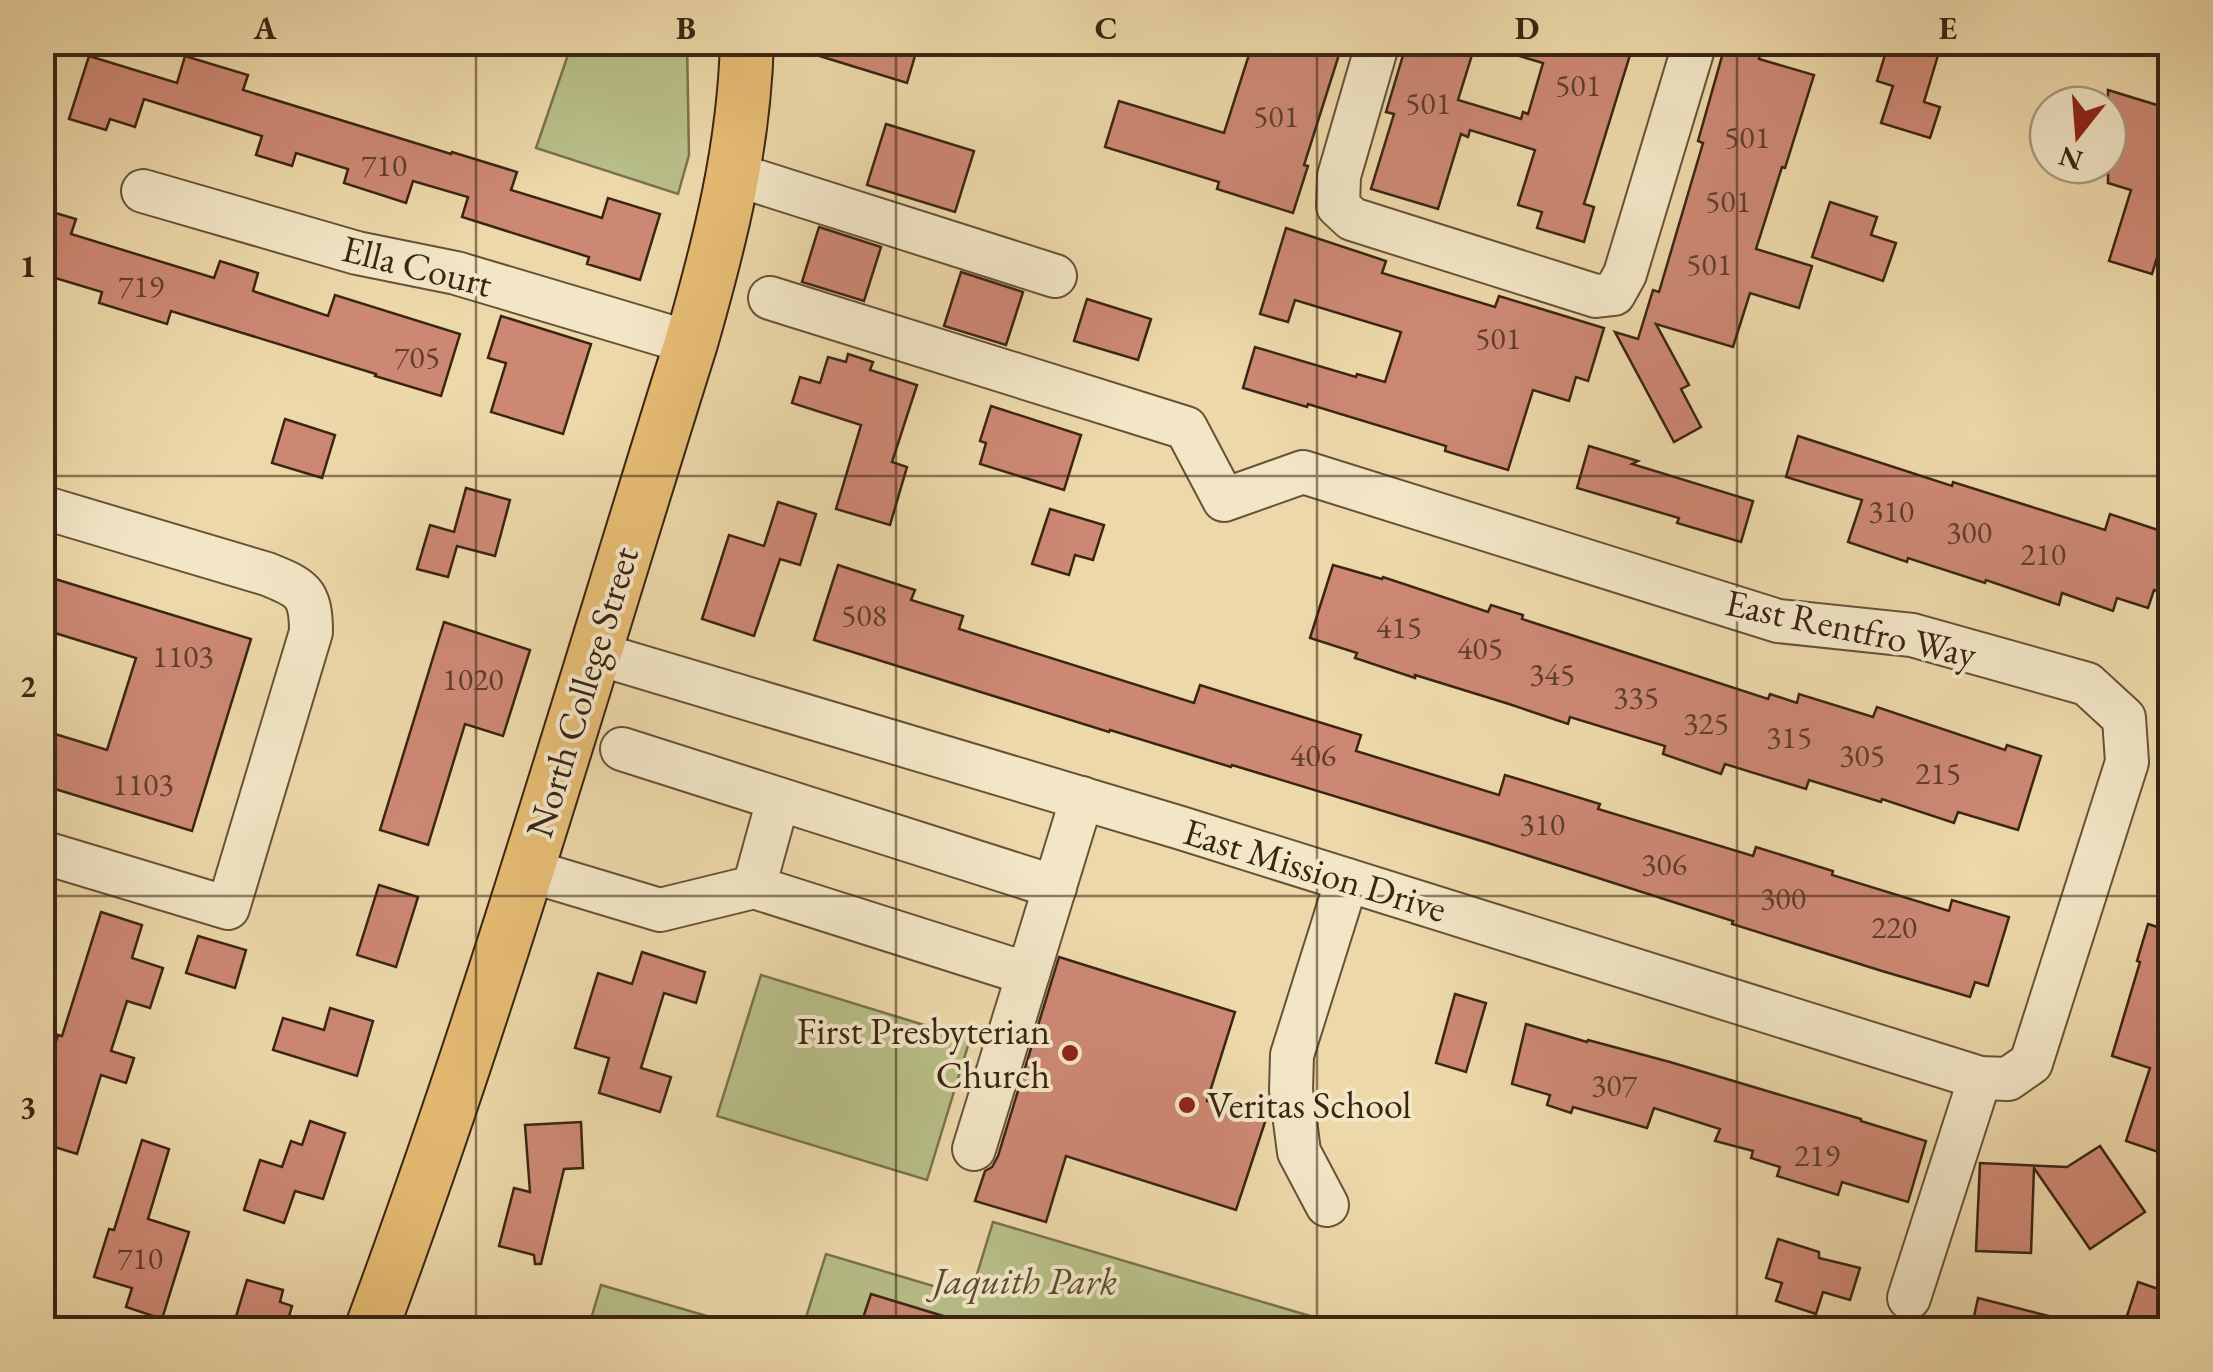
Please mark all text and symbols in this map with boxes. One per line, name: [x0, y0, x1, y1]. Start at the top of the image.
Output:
text: A: [252, 7, 277, 49]
text: B: [676, 7, 696, 49]
text: C: [1095, 7, 1117, 49]
text: D: [1515, 7, 1539, 49]
text: E: [1939, 7, 1957, 49]
house number: 501: [1555, 64, 1601, 106]
house number: 501: [1405, 82, 1451, 124]
north arrow: [2028, 85, 2128, 185]
house number: 501: [1253, 95, 1299, 137]
house number: 501: [1724, 116, 1770, 158]
text: N: [2054, 138, 2087, 179]
house number: 710: [361, 144, 407, 186]
house number: 501: [1705, 180, 1751, 222]
street label: Ella Court: [337, 223, 497, 308]
house number: 501: [1686, 243, 1732, 285]
text: 1: [20, 245, 36, 287]
house number: 719: [118, 265, 164, 307]
house number: 501: [1475, 317, 1521, 359]
house number: 705: [394, 336, 440, 378]
house number: 310: [1868, 490, 1914, 532]
house number: 300: [1946, 511, 1992, 553]
house number: 210: [2020, 533, 2066, 575]
street label: North College Street: [514, 541, 649, 843]
street label: East Rentfro Way: [1721, 577, 1981, 678]
house number: 508: [841, 594, 887, 636]
house number: 415: [1376, 606, 1422, 648]
house number: 405: [1457, 627, 1503, 669]
house number: 1103: [152, 635, 214, 677]
house number: 345: [1529, 653, 1575, 695]
house number: 1020: [442, 658, 504, 700]
text: 2: [20, 665, 37, 707]
house number: 335: [1613, 676, 1659, 718]
house number: 325: [1683, 702, 1729, 744]
house number: 315: [1766, 716, 1812, 758]
house number: 406: [1290, 734, 1336, 776]
house number: 305: [1839, 734, 1885, 776]
house number: 215: [1915, 752, 1961, 794]
house number: 1103: [112, 763, 174, 805]
house number: 310: [1519, 803, 1565, 845]
street label: East Mission Drive: [1178, 806, 1453, 933]
house number: 306: [1641, 843, 1687, 885]
house number: 300: [1760, 877, 1806, 919]
house number: 220: [1871, 906, 1917, 948]
place label: First Presbyterian Church: [797, 1006, 1050, 1099]
marker: First Presbyterian Church: [1059, 1042, 1081, 1064]
house number: 307: [1591, 1064, 1638, 1106]
place label: Veritas School: [1207, 1080, 1411, 1129]
text: 3: [20, 1086, 36, 1128]
marker: Veritas School: [1176, 1094, 1198, 1116]
house number: 219: [1794, 1134, 1840, 1176]
house number: 710: [117, 1237, 163, 1279]
park label: Jaquith Park: [926, 1256, 1117, 1305]

